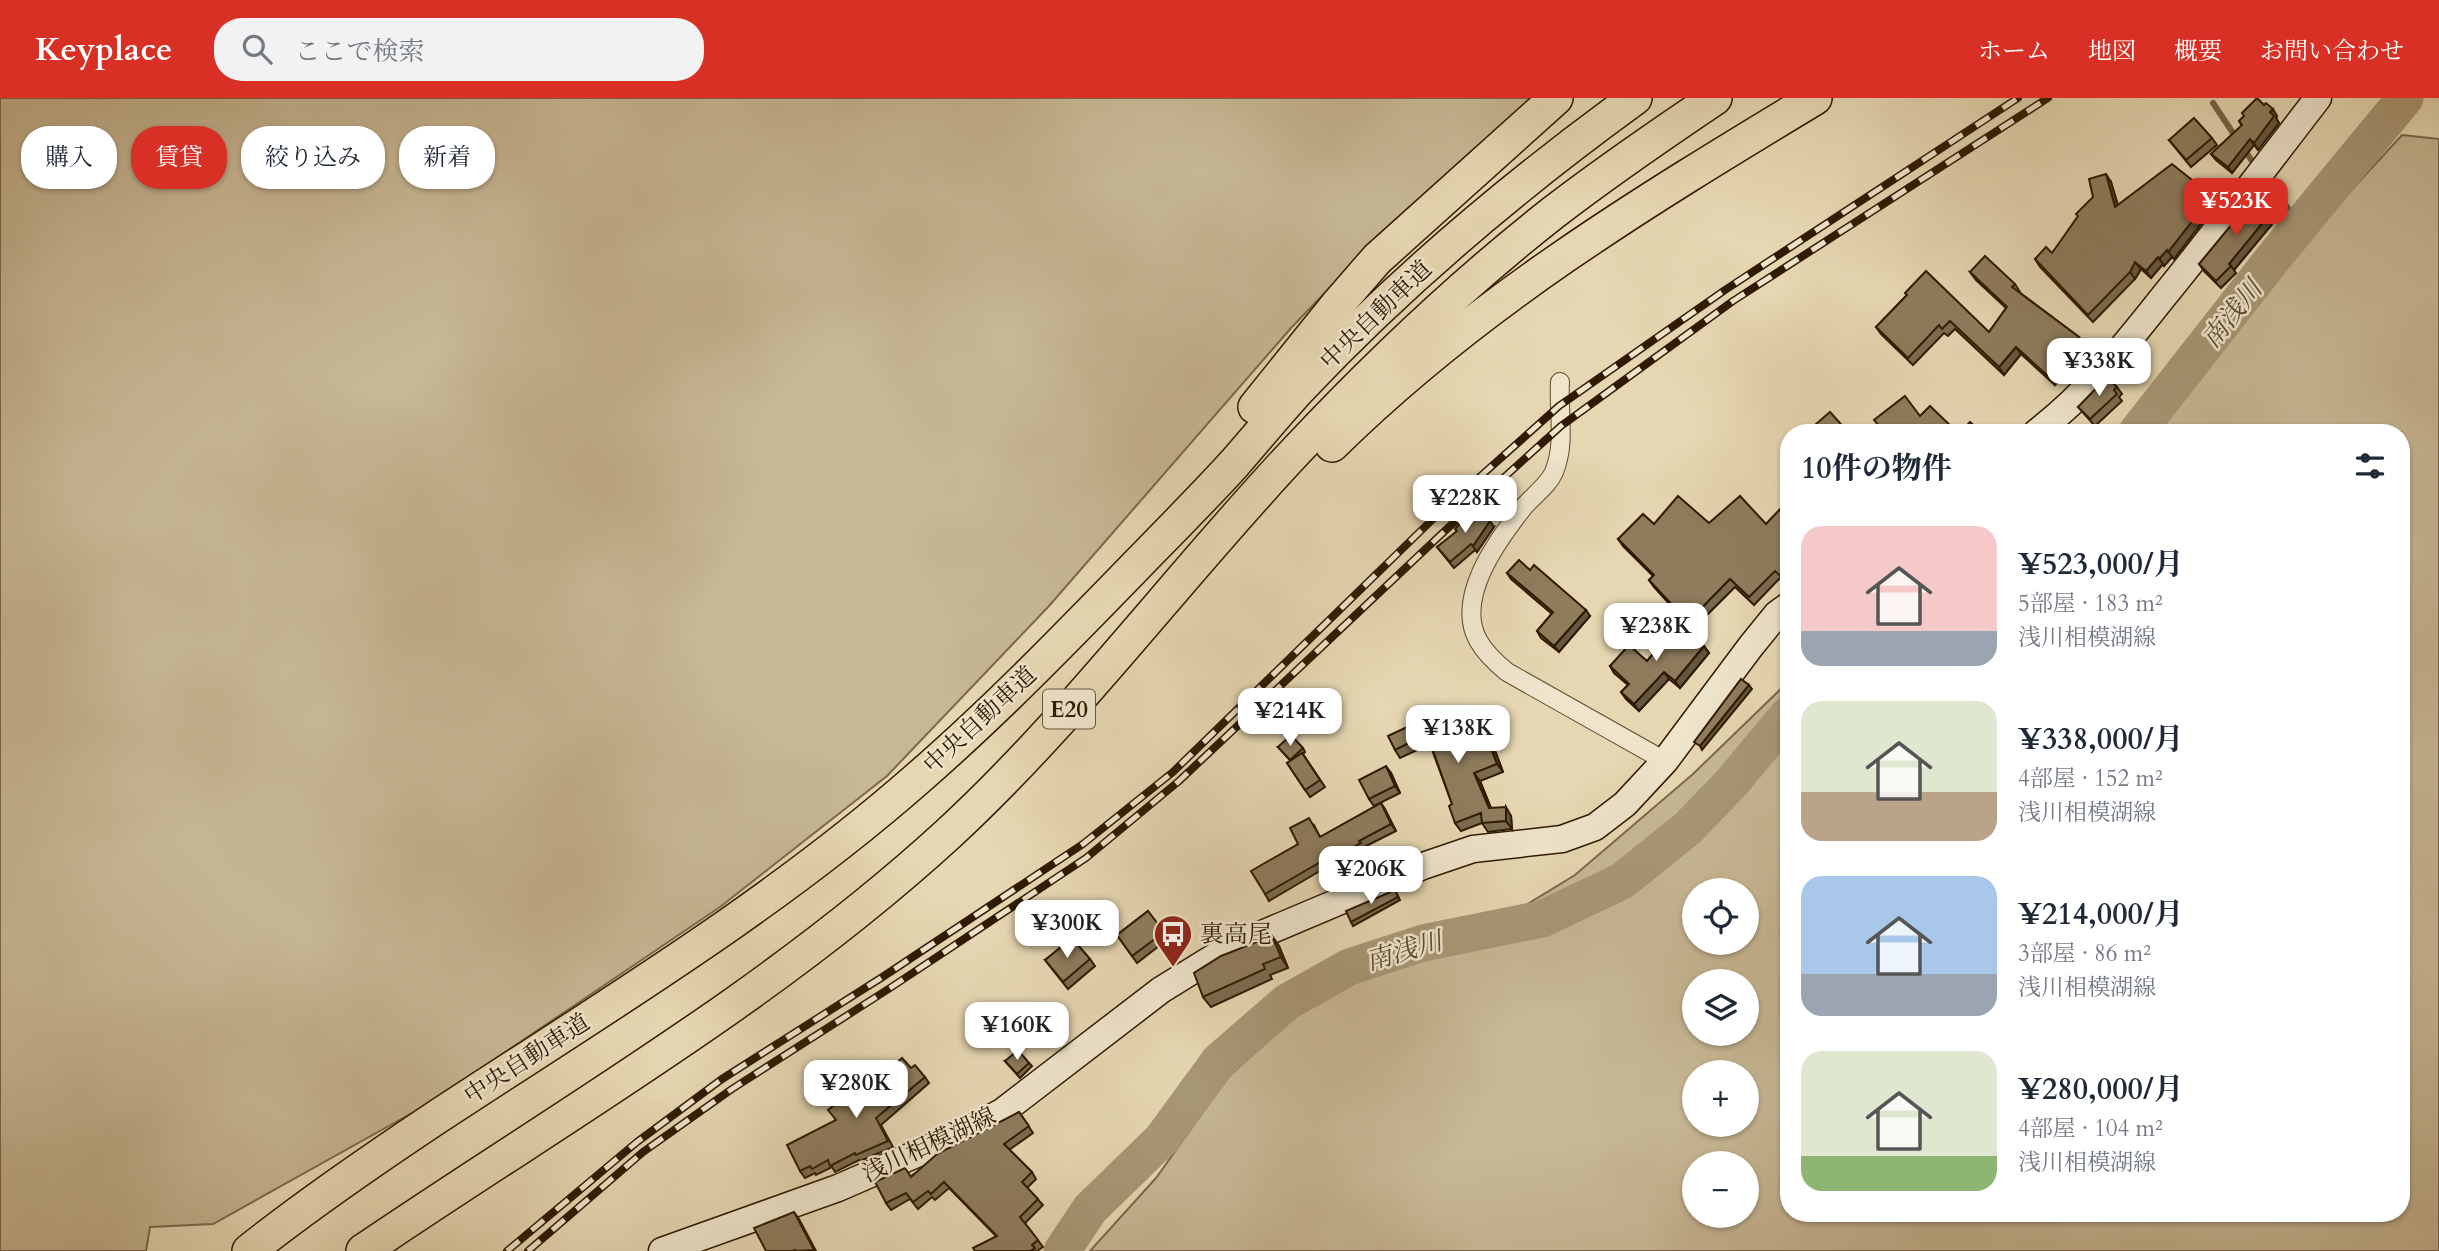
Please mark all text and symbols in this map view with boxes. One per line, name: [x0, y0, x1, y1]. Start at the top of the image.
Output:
search box: [214, 18, 704, 81]
text: Keyplace: [35, 27, 172, 72]
icon: search: [238, 30, 276, 68]
text: ここで検索: [294, 34, 424, 69]
text: ホーム: [1978, 35, 2050, 68]
text: 地図: [2088, 35, 2136, 68]
text: 概要: [2174, 35, 2222, 68]
text: お問い合わせ: [2260, 35, 2404, 68]
chip: 購入: [21, 126, 117, 189]
chip: 賃貸: [131, 126, 227, 189]
chip: 絞り込み: [241, 126, 385, 189]
chip: 新着: [399, 126, 495, 189]
pin: ¥523K: [2187, 178, 2285, 238]
text: ¥523K: [2200, 185, 2272, 216]
street label: 中央自動車道: [1313, 253, 1439, 377]
water label: 南浅川: [2194, 270, 2272, 355]
pin: ¥338K: [2050, 338, 2148, 398]
text: ¥338K: [2063, 345, 2135, 376]
icon: filters: [2351, 447, 2389, 485]
text: 10件の物件: [1801, 448, 1952, 489]
pin: ¥228K: [1416, 476, 1514, 535]
text: ¥228K: [1429, 482, 1501, 513]
text: ¥523,000/月: [2018, 544, 2184, 585]
icon: home: [1857, 554, 1941, 638]
text: 5部屋 · 183 m²: [2018, 588, 2163, 619]
pin: ¥238K: [1607, 603, 1705, 663]
text: ¥238K: [1620, 610, 1692, 641]
text: 浅川相模湖線: [2018, 622, 2156, 653]
street label: 中央自動車道: [916, 659, 1044, 781]
pin: ¥214K: [1241, 688, 1339, 748]
road number: E20: [1043, 690, 1095, 729]
text: ¥214K: [1254, 695, 1326, 726]
pin: ¥138K: [1409, 706, 1507, 765]
text: ¥138K: [1422, 712, 1494, 743]
text: ¥338,000/月: [2018, 719, 2184, 760]
icon: home: [1857, 729, 1941, 813]
text: 4部屋 · 152 m²: [2018, 763, 2163, 794]
text: 浅川相模湖線: [2018, 797, 2156, 828]
pin: ¥206K: [1322, 846, 1420, 906]
text: ¥206K: [1335, 853, 1407, 884]
map controls: [1682, 878, 1759, 1228]
button: locate: [1682, 878, 1759, 955]
text: ¥214,000/月: [2018, 894, 2184, 935]
pin: ¥300K: [1018, 900, 1116, 960]
icon: home: [1857, 904, 1941, 988]
text: ¥300K: [1031, 907, 1103, 938]
bus stop icon: 裏高尾: [1152, 913, 1194, 968]
place label: 裏高尾: [1200, 918, 1272, 951]
water label: 南浅川: [1362, 923, 1449, 979]
text: 3部屋 · 86 m²: [2018, 938, 2151, 969]
button: layers: [1682, 969, 1759, 1046]
text: 浅川相模湖線: [2018, 972, 2156, 1003]
pin: ¥160K: [968, 1002, 1066, 1062]
street label: 中央自動車道: [458, 1006, 596, 1112]
text: ¥160K: [981, 1009, 1053, 1040]
pin: ¥280K: [807, 1060, 905, 1120]
button: +: [1682, 1060, 1759, 1137]
text: ¥280K: [820, 1067, 892, 1098]
text: ¥280,000/月: [2018, 1069, 2184, 1110]
icon: home: [1857, 1079, 1941, 1163]
street label: 浅川相模湖線: [857, 1100, 1001, 1190]
text: 4部屋 · 104 m²: [2018, 1113, 2163, 1144]
text: 浅川相模湖線: [2018, 1147, 2156, 1178]
button: −: [1682, 1151, 1759, 1228]

